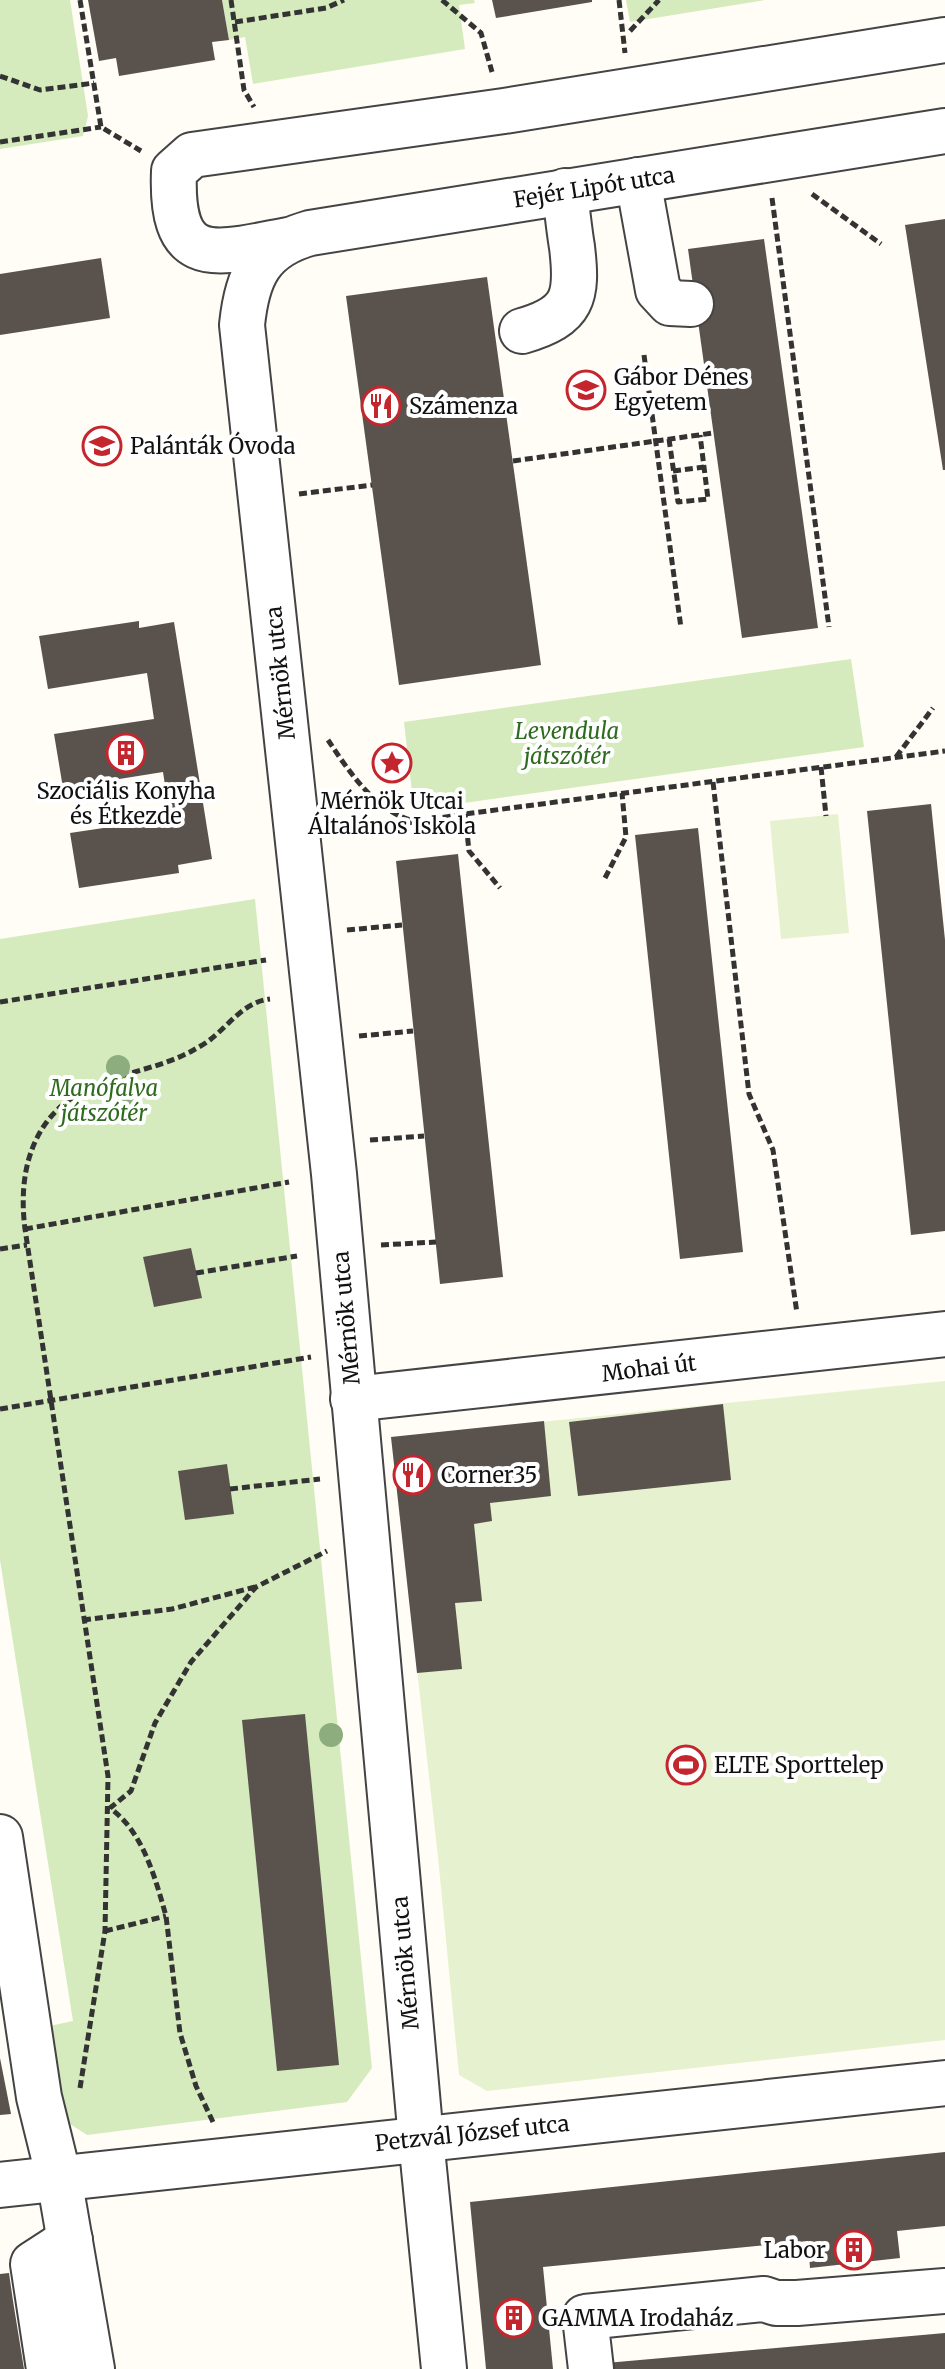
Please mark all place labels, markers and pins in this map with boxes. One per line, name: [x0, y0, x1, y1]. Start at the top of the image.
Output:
place label: Gábor Dénes Egyetem: [614, 363, 749, 416]
school or university icon: Gábor Dénes Egyetem: [565, 369, 607, 411]
restaurant icon: Számenza: [360, 385, 402, 427]
place label: Számenza: [409, 392, 518, 420]
school or university icon: Palánták Óvoda: [81, 425, 123, 467]
place label: Palánták Óvoda: [130, 431, 296, 460]
building icon: Szociális Konyha és Étkezde: [105, 732, 147, 774]
place icon: Mérnök Utcai Általános Iskola: [371, 742, 413, 784]
place label: Szociális Konyha és Étkezde: [37, 777, 216, 830]
place label: Mérnök Utcai Általános Iskola: [307, 787, 476, 840]
restaurant icon: Corner35: [392, 1454, 434, 1496]
place label: Corner35: [441, 1461, 537, 1489]
sports icon: ELTE Sporttelep: [665, 1744, 707, 1786]
place label: ELTE Sporttelep: [714, 1751, 884, 1779]
building icon: Labor: [833, 2229, 875, 2271]
place label: Labor: [764, 2236, 826, 2264]
building icon: GAMMA Irodaház: [493, 2297, 535, 2339]
place label: GAMMA Irodaház: [542, 2304, 733, 2332]

